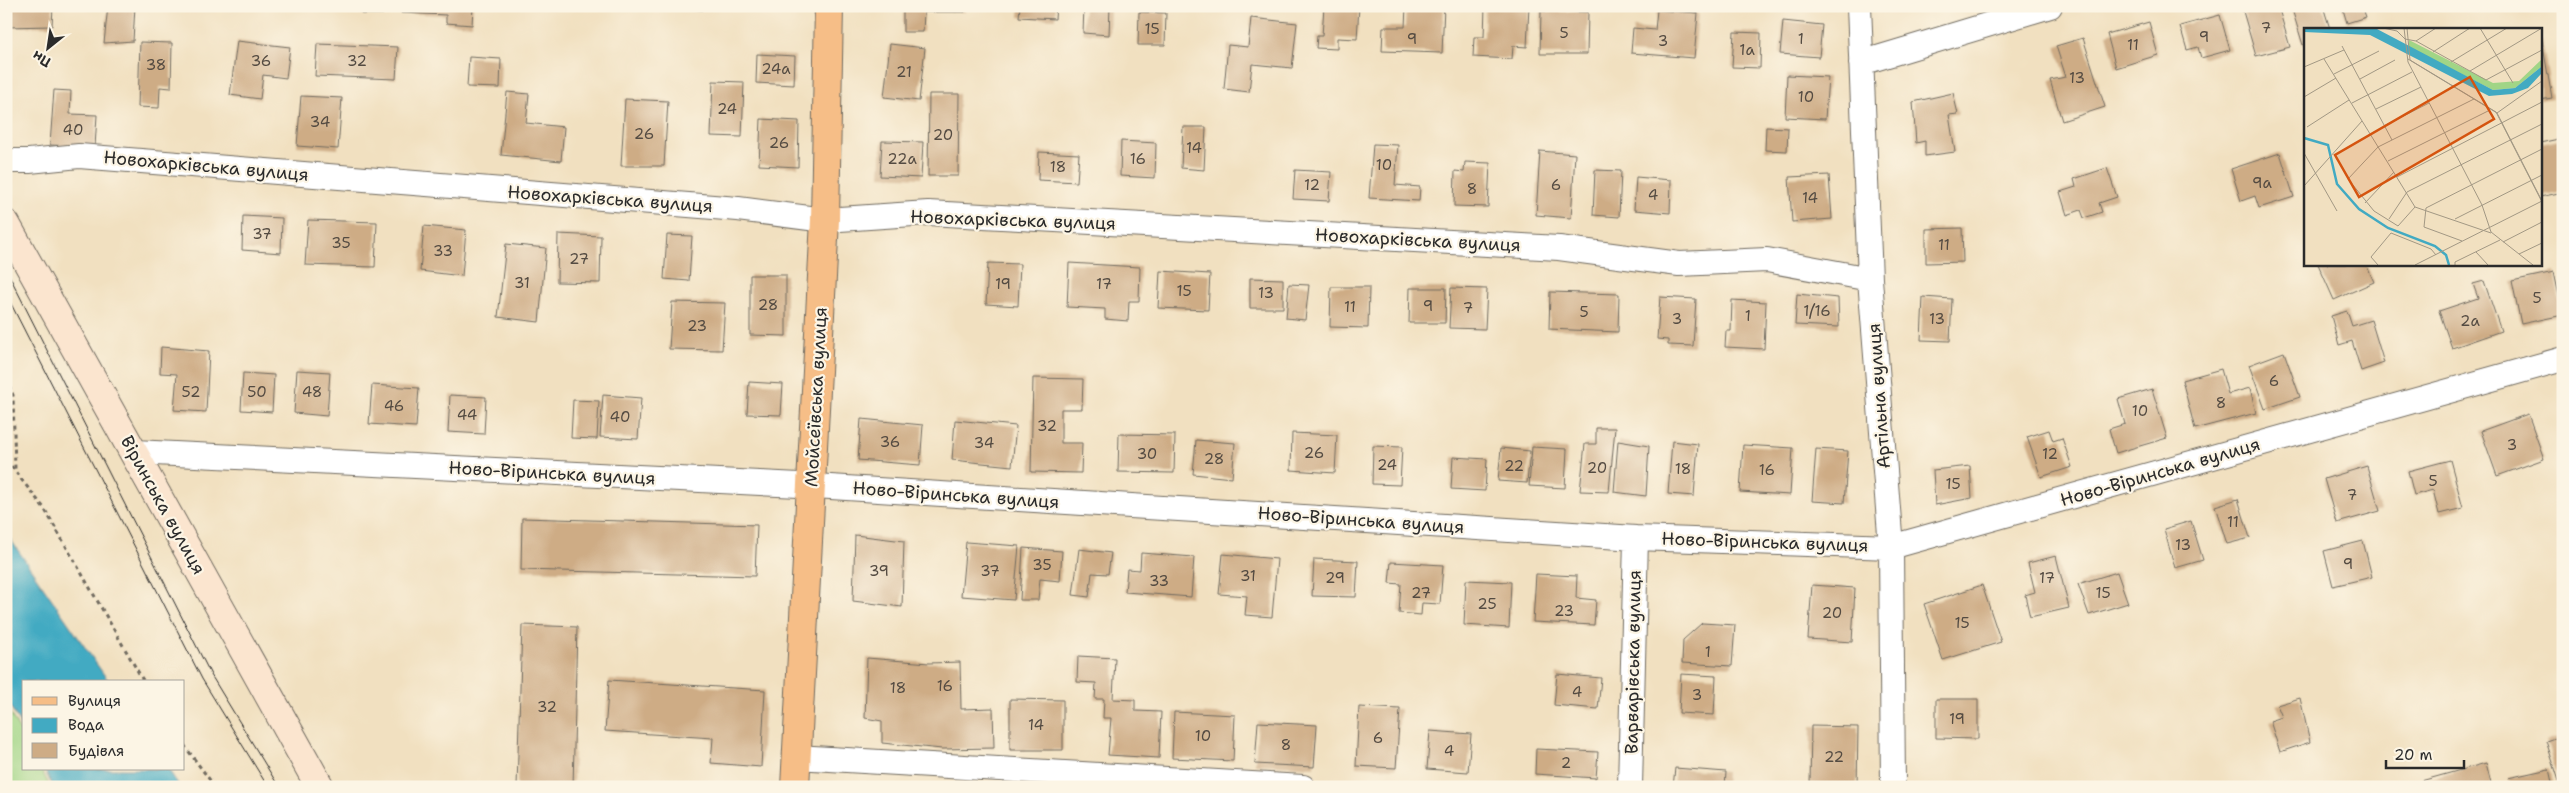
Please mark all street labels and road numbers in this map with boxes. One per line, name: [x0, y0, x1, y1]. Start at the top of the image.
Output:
street label: Новохарківська вулиця: [102, 145, 310, 187]
street label: Новохарківська вулиця: [506, 180, 714, 218]
street label: Новохарківська вулиця: [910, 204, 1116, 236]
street label: Новохарківська вулиця: [1315, 223, 1521, 257]
street label: Мойсеївська вулиця: [799, 306, 833, 488]
street label: Артільна вулиця: [1862, 322, 1896, 470]
street label: Віринська вулиця: [115, 431, 211, 579]
street label: Ново-Віринська вулиця: [2057, 432, 2263, 512]
street label: Ново-Віринська вулиця: [448, 456, 656, 490]
street label: Ново-Віринська вулиця: [852, 476, 1060, 514]
street label: Ново-Віринська вулиця: [1257, 501, 1465, 539]
street label: Ново-Віринська вулиця: [1661, 526, 1869, 558]
street label: Варварівська вулиця: [1619, 570, 1647, 754]

